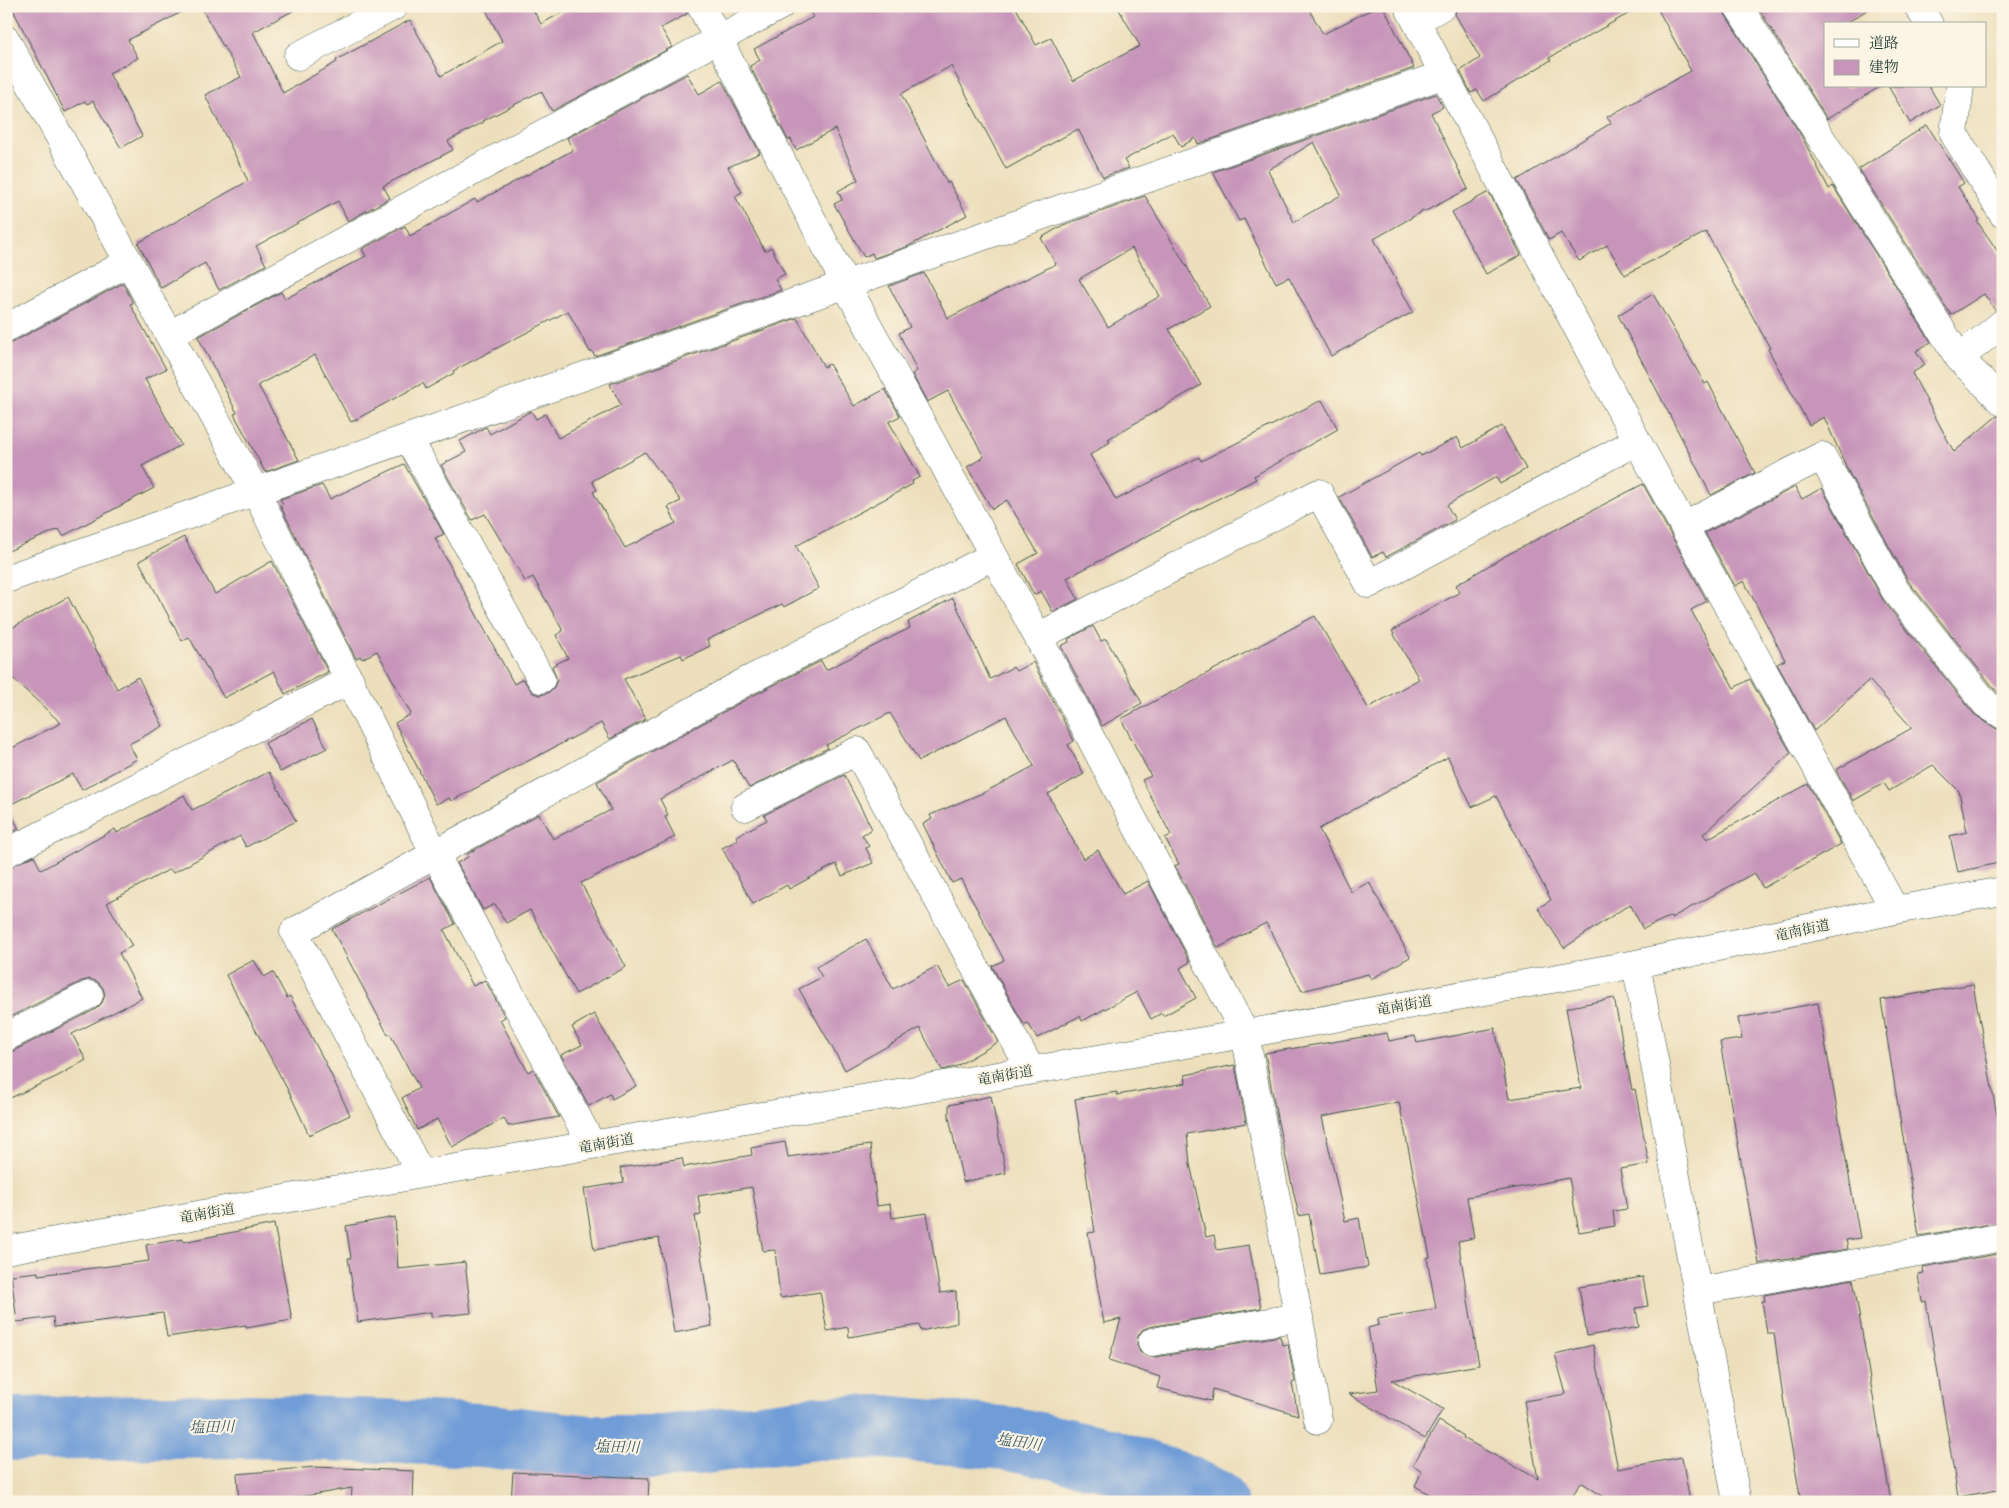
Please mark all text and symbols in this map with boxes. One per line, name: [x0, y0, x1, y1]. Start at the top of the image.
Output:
legend: [1824, 22, 1986, 88]
text: 道路: [1869, 34, 1899, 53]
text: 建物: [1869, 58, 1899, 77]
street label: 竜南街道: [1773, 916, 1831, 946]
street label: 竜南街道: [1375, 992, 1433, 1020]
street label: 竜南街道: [976, 1062, 1034, 1090]
street label: 竜南街道: [577, 1130, 635, 1158]
street label: 竜南街道: [178, 1200, 236, 1228]
water label: 塩田川: [189, 1418, 237, 1437]
water label: 塩田川: [995, 1430, 1045, 1456]
water label: 塩田川: [594, 1438, 642, 1457]

